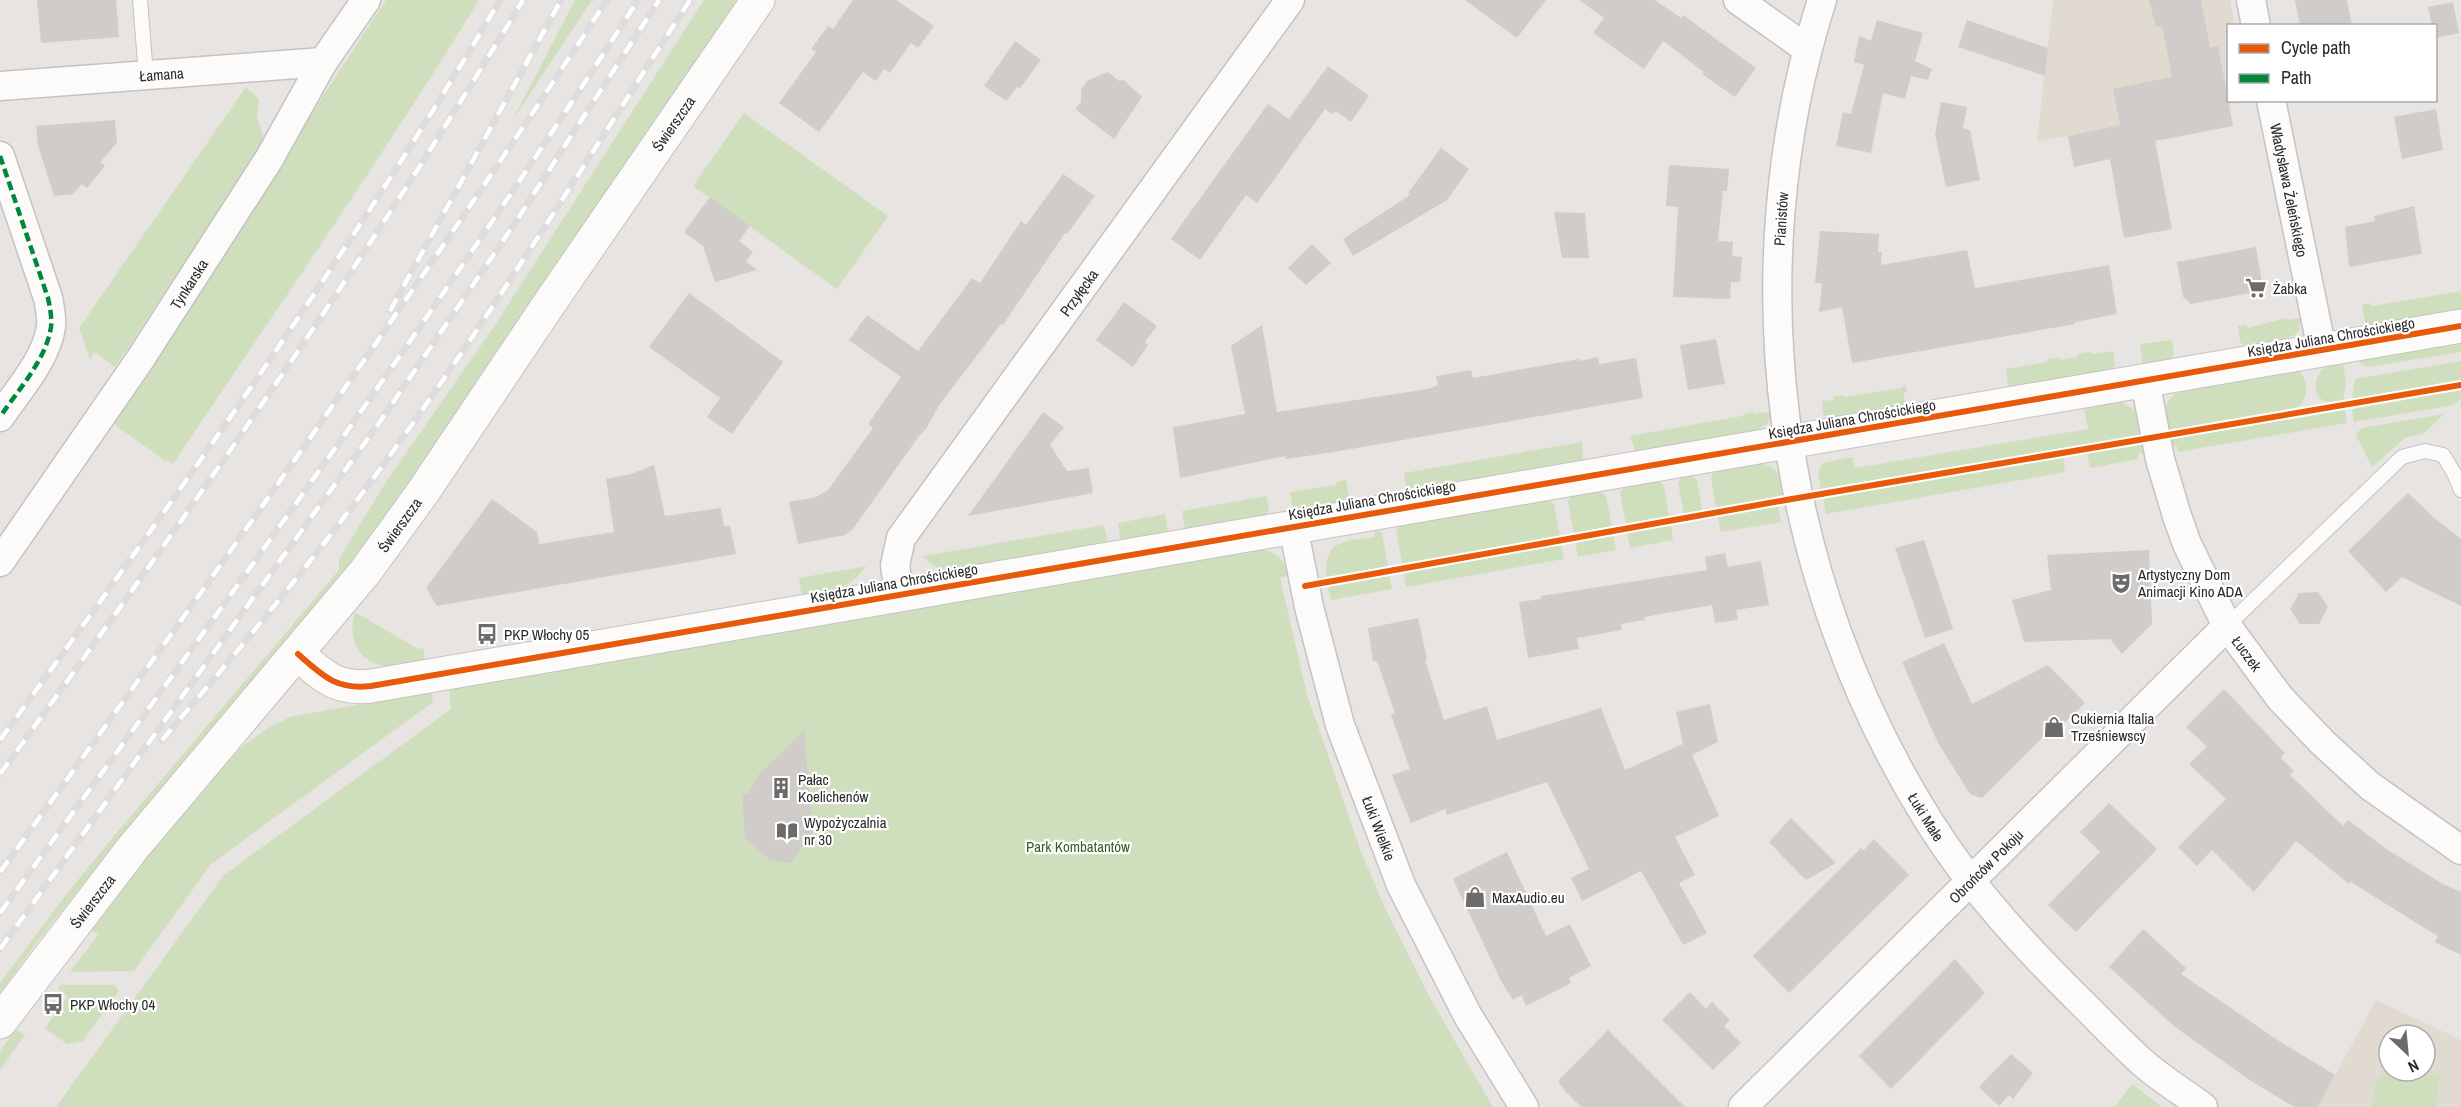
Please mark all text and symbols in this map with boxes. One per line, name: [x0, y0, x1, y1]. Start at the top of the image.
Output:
legend: [2227, 24, 2437, 102]
text: Cycle path: [2281, 35, 2351, 60]
street label: Łamana: [139, 62, 185, 86]
text: Path: [2281, 65, 2311, 90]
street label: Świerszcza: [647, 91, 700, 155]
street label: Władysława Żeleńskiego: [2265, 121, 2313, 259]
street label: Pianistów: [1769, 191, 1793, 247]
street label: Tynkarska: [165, 255, 213, 313]
street label: Przyłęcka: [1054, 265, 1103, 320]
supermarket icon: Żabka: [2244, 276, 2268, 300]
place label: Żabka: [2273, 278, 2307, 299]
street label: Księdza Juliana Chrościckiego: [2246, 312, 2416, 362]
street label: Księdza Juliana Chrościckiego: [1767, 394, 1937, 444]
street label: Księdza Juliana Chrościckiego: [1287, 475, 1457, 525]
street label: Świerszcza: [372, 493, 426, 556]
street label: Księdza Juliana Chrościckiego: [809, 558, 979, 608]
place label: Artystyczny Dom Animacji Kino ADA: [2137, 564, 2243, 602]
theatre icon: Artystyczny Dom Animacji Kino ADA: [2109, 571, 2133, 595]
bus stop icon: PKP Włochy 05: [475, 622, 499, 646]
place label: PKP Włochy 05: [504, 624, 589, 645]
street label: Łuczek: [2227, 632, 2268, 676]
place label: Cukiernia Italia Trześniewscy: [2071, 708, 2155, 746]
shop icon: Cukiernia Italia Trześniewscy: [2042, 715, 2066, 739]
place label: Pałac Koelichenów: [798, 769, 869, 807]
building icon: Pałac Koelichenów: [769, 776, 793, 800]
street label: Łuki Małe: [1903, 789, 1949, 845]
street label: Łuki Wielkie: [1357, 793, 1401, 864]
place label: Wypożyczalnia nr 30: [804, 812, 887, 850]
library icon: Wypożyczalnia nr 30: [775, 819, 799, 843]
street label: Obrońców Pokoju: [1944, 824, 2027, 908]
park label: Park Kombatantów: [1026, 836, 1130, 857]
street label: Świerszcza: [65, 870, 120, 933]
shop icon: MaxAudio.eu: [1463, 885, 1487, 909]
place label: MaxAudio.eu: [1492, 887, 1564, 908]
bus stop icon: PKP Włochy 04: [41, 992, 65, 1016]
place label: PKP Włochy 04: [70, 994, 155, 1015]
north arrow: [2377, 1023, 2437, 1083]
text: N: [2404, 1055, 2423, 1078]

